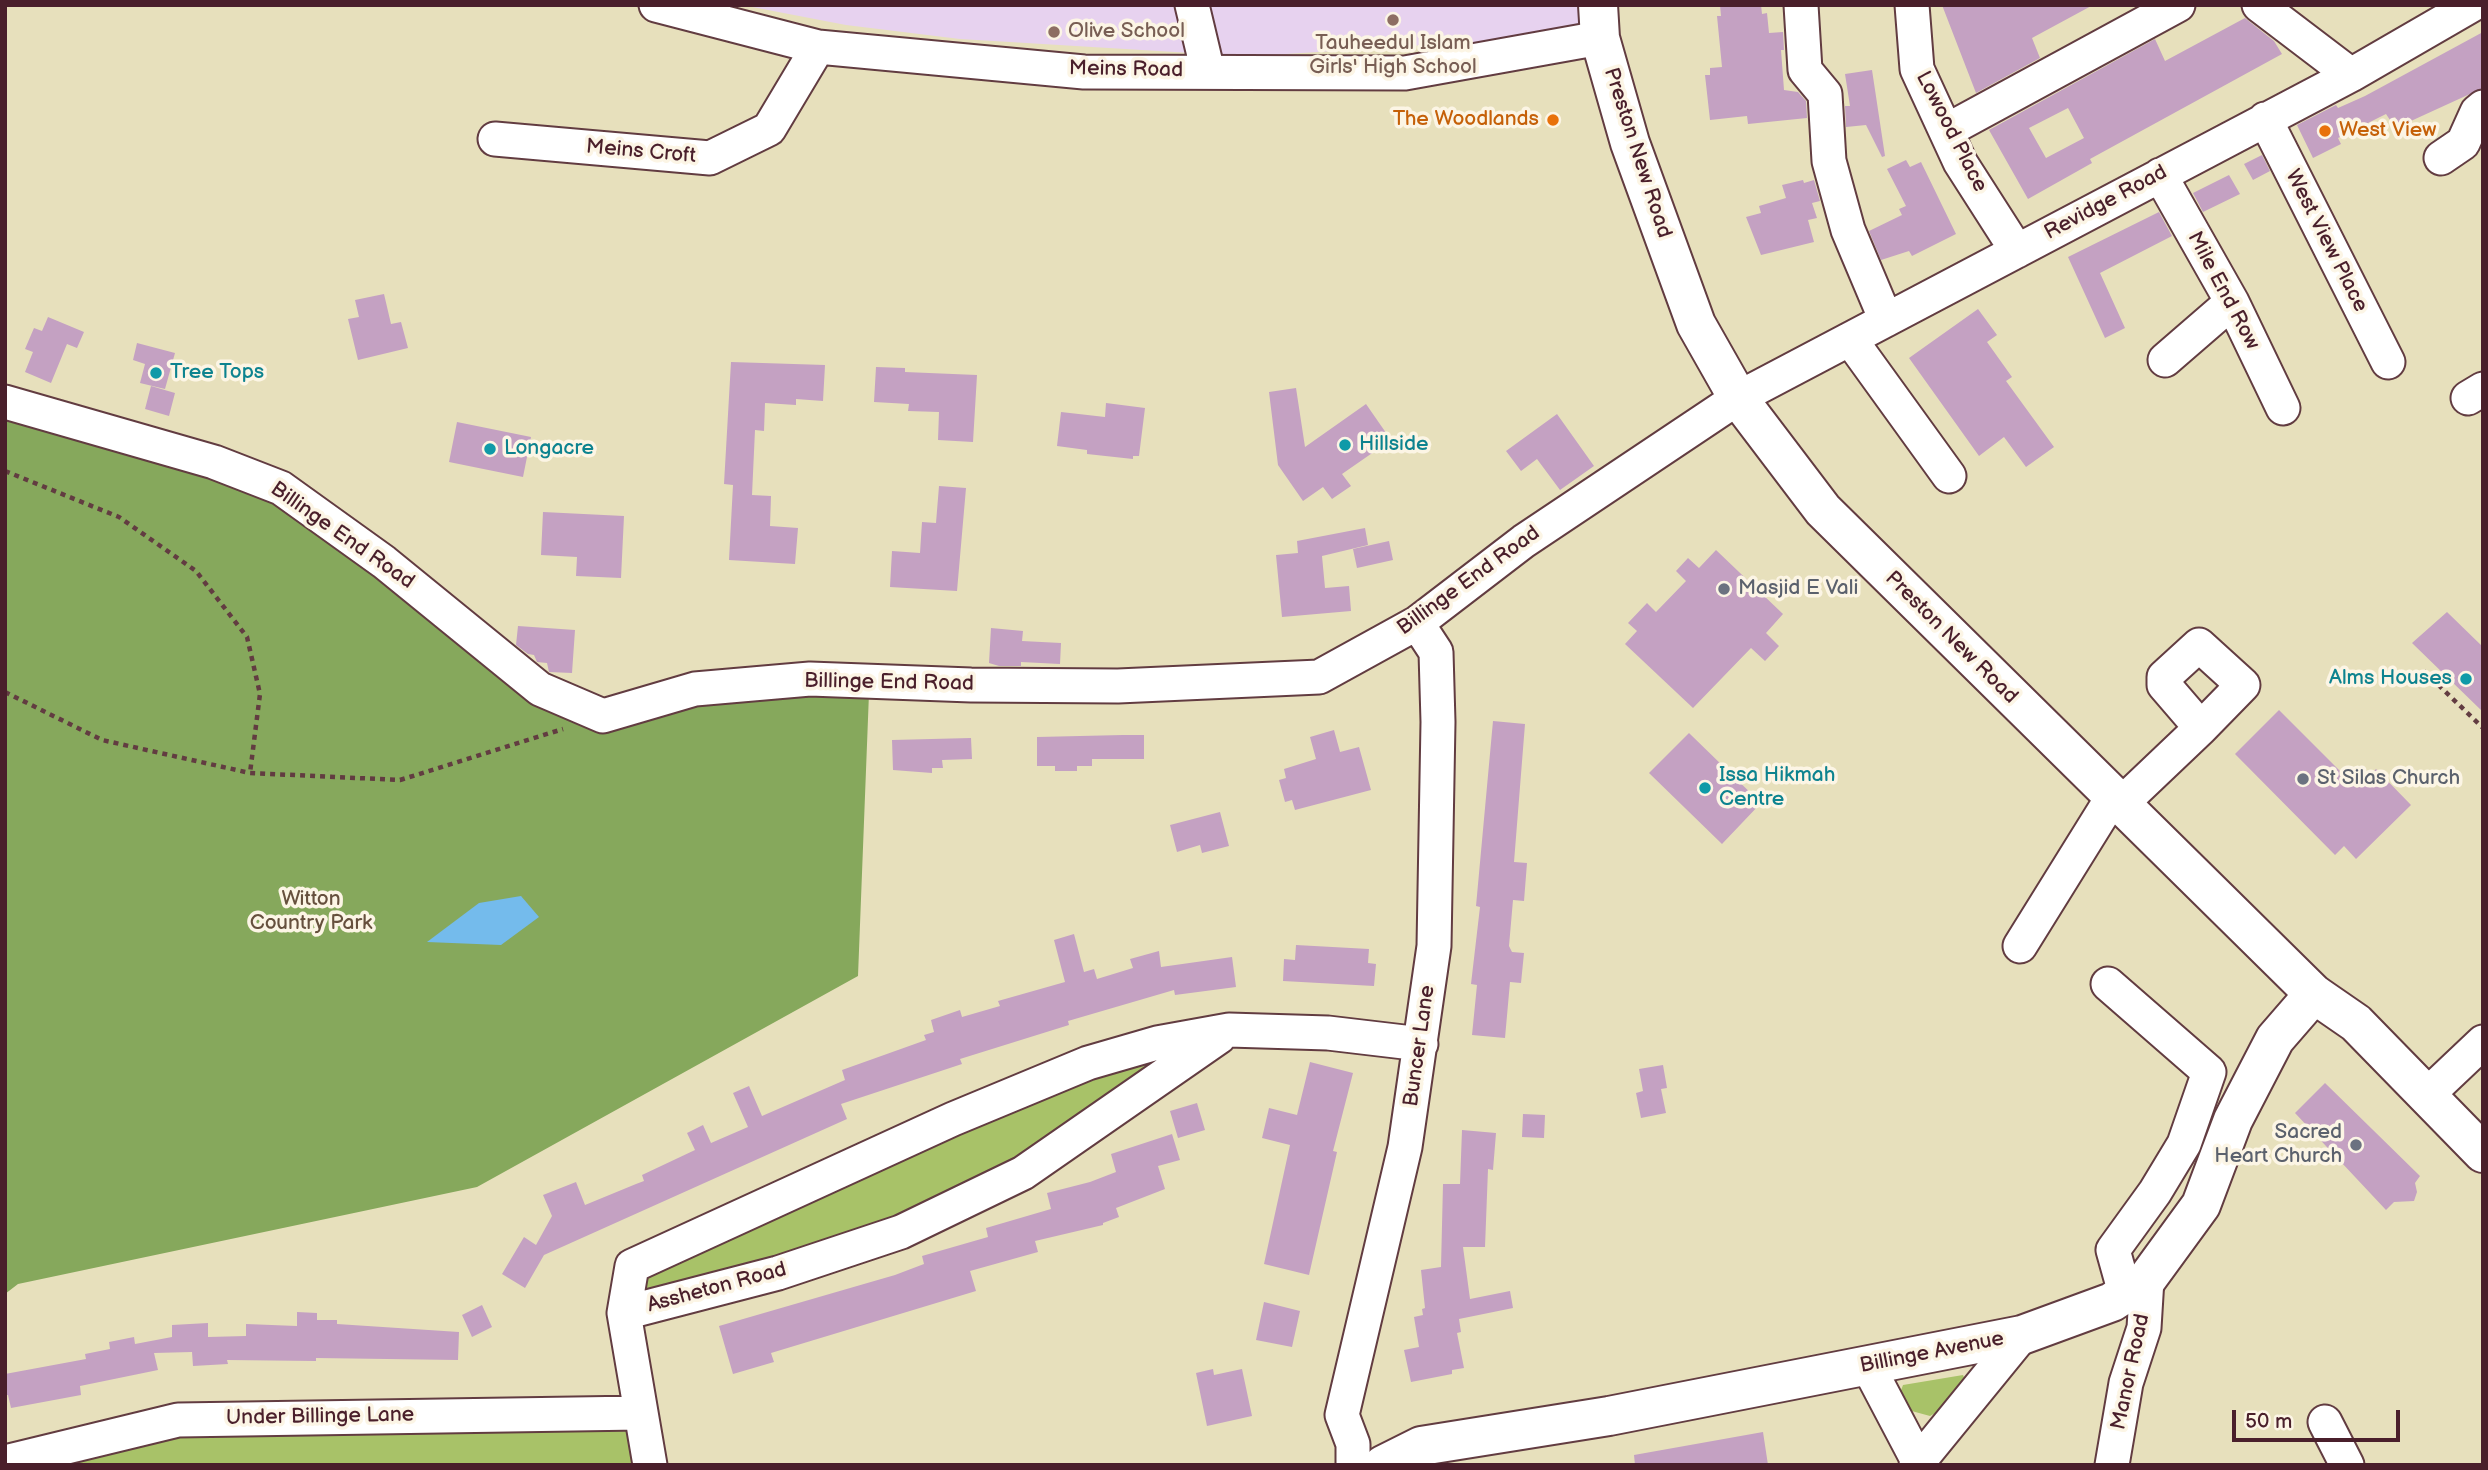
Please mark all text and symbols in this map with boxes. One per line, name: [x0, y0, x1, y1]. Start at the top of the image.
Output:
marker: Tauheedul Islam Girls' High School: [1385, 12, 1401, 28]
place label: Olive School: [1068, 19, 1185, 45]
marker: Olive School: [1046, 24, 1062, 40]
place label: Tauheedul Islam Girls' High School: [1309, 31, 1477, 81]
street label: Meins Road: [1069, 56, 1183, 84]
street label: Preston New Road: [1598, 65, 1676, 241]
street label: Lowood Place: [1910, 67, 1992, 197]
place label: The Woodlands: [1393, 107, 1539, 133]
marker: The Woodlands: [1545, 112, 1561, 128]
place label: West View: [2339, 118, 2436, 144]
marker: West View: [2317, 123, 2333, 139]
street label: Meins Croft: [585, 135, 697, 169]
street label: Revidge Road: [2040, 160, 2172, 246]
street label: West View Place: [2279, 166, 2373, 316]
street label: Mile End Row: [2181, 228, 2265, 354]
place label: Tree Tops: [170, 360, 264, 386]
marker: Tree Tops: [148, 365, 164, 381]
place label: Hillside: [1359, 432, 1428, 458]
place label: Longacre: [504, 436, 594, 462]
marker: Hillside: [1337, 437, 1353, 453]
marker: Longacre: [482, 441, 498, 457]
street label: Billinge End Road: [265, 477, 419, 595]
street label: Billinge End Road: [1393, 521, 1545, 641]
street label: Preston New Road: [1879, 566, 2023, 710]
place label: Masjid E Vali: [1738, 576, 1858, 602]
marker: Masjid E Vali: [1716, 581, 1732, 597]
place label: Alms Houses: [2329, 666, 2452, 692]
street label: Billinge End Road: [804, 669, 974, 697]
marker: Alms Houses: [2458, 671, 2474, 687]
place label: Issa Hikmah Centre: [1719, 763, 1835, 813]
place label: St Silas Church: [2317, 766, 2460, 792]
marker: St Silas Church: [2295, 771, 2311, 787]
marker: Issa Hikmah Centre: [1697, 780, 1713, 796]
park label: Witton Country Park: [250, 887, 372, 937]
street label: Buncer Lane: [1399, 984, 1441, 1108]
place label: Sacred Heart Church: [2214, 1120, 2342, 1170]
marker: Sacred Heart Church: [2348, 1137, 2364, 1153]
street label: Assheton Road: [645, 1257, 789, 1319]
street label: Manor Road: [2106, 1312, 2156, 1432]
street label: Billinge Avenue: [1858, 1327, 2006, 1379]
scale bar: [2236, 1396, 2404, 1440]
street label: Under Billinge Lane: [226, 1403, 414, 1431]
text: 50 m: [2245, 1409, 2292, 1434]

